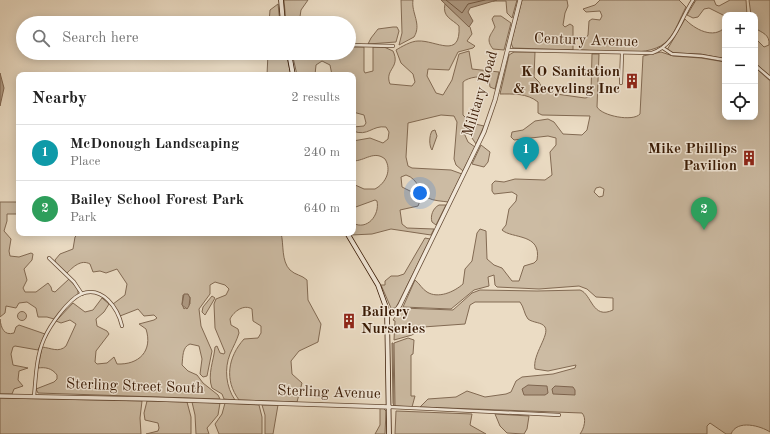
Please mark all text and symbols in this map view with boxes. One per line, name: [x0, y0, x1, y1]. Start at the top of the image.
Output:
map controls: [722, 12, 758, 120]
button: +: [722, 12, 758, 48]
search box: [16, 16, 356, 60]
icon: search: [30, 27, 52, 49]
text: Search here: [62, 31, 139, 46]
street label: Century Avenue: [534, 32, 638, 50]
button: −: [722, 48, 758, 84]
street label: Military Road: [461, 49, 501, 139]
place label: K O Sanitation & Recycling Inc: [513, 65, 620, 97]
building icon: K O Sanitation & Recycling Inc: [623, 72, 641, 90]
button: locate: [722, 84, 758, 120]
text: Nearby: [32, 90, 87, 107]
text: 2 results: [291, 91, 340, 104]
text: McDonough Landscaping: [70, 137, 239, 152]
pin: 1: [513, 137, 539, 170]
place label: Mike Phillips Pavilion: [648, 142, 737, 174]
text: 1: [41, 146, 49, 159]
text: 240 m: [303, 146, 340, 159]
building icon: Mike Phillips Pavilion: [740, 149, 758, 167]
text: Place: [70, 155, 100, 168]
your location: [410, 183, 430, 203]
text: Bailey School Forest Park: [70, 193, 244, 208]
pin: 2: [691, 197, 717, 230]
text: 2: [41, 202, 49, 215]
text: 640 m: [303, 202, 340, 215]
text: Park: [70, 211, 97, 224]
place label: Bailery Nurseries: [361, 305, 425, 337]
building icon: Bailery Nurseries: [340, 312, 358, 330]
street label: Sterling Street South: [66, 377, 204, 397]
street label: Sterling Avenue: [277, 384, 381, 402]

